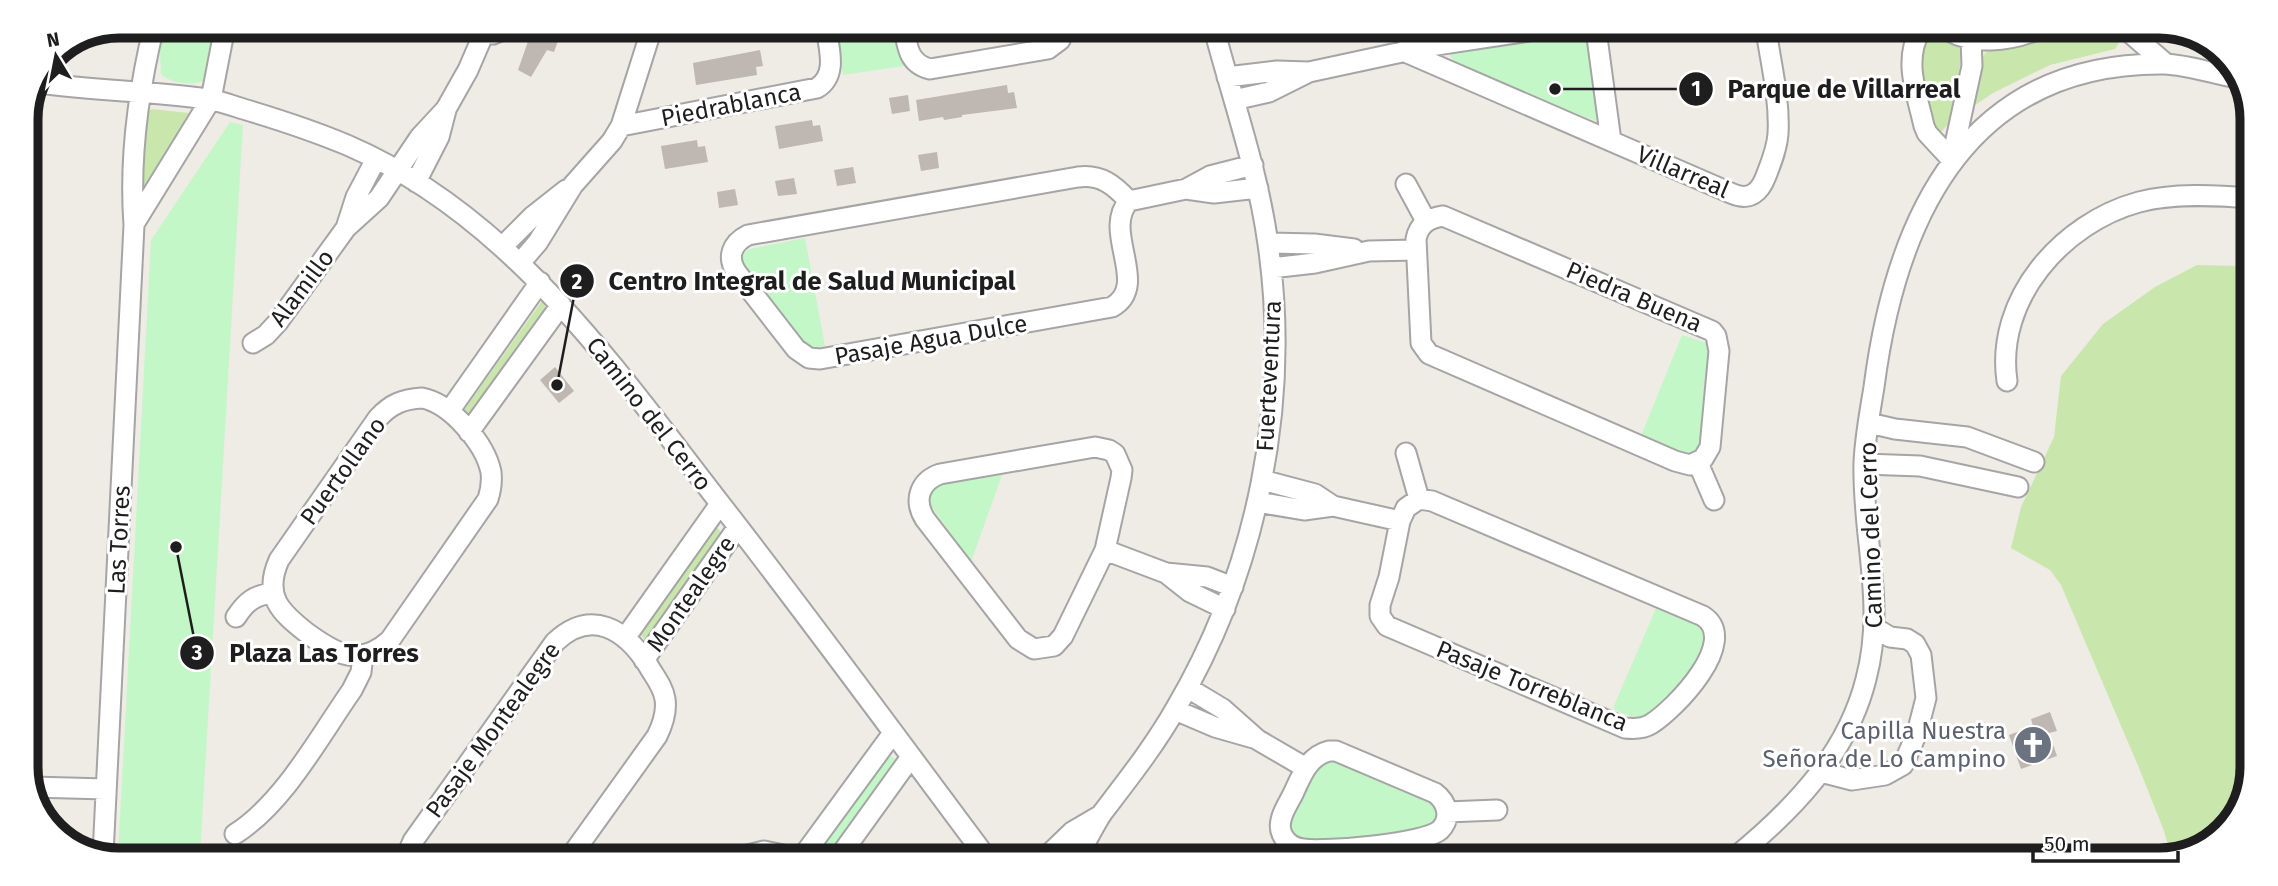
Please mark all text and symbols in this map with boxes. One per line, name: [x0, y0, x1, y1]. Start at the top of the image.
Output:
north arrow: [21, 21, 91, 91]
text: N: [45, 27, 61, 52]
callout: Parque de Villarreal: [1679, 65, 1974, 112]
text: Parque de Villarreal: [1728, 74, 1961, 105]
text: 1: [1691, 76, 1701, 102]
street label: Piedrablanca: [659, 78, 803, 132]
street label: Villarreal: [1633, 140, 1733, 204]
street label: Alamillo: [264, 244, 340, 332]
street label: Piedra Buena: [1562, 256, 1706, 338]
callout: Centro Integral de Salud Municipal: [560, 258, 1030, 305]
text: Centro Integral de Salud Municipal: [609, 266, 1016, 297]
text: 2: [572, 269, 583, 295]
street label: Fuerteventura: [1251, 300, 1287, 452]
street label: Pasaje Agua Dulce: [832, 309, 1030, 371]
street label: Camino del Cerro: [580, 332, 718, 496]
street label: Puertollano: [294, 411, 392, 531]
street label: Camino del Cerro: [1854, 441, 1888, 629]
street label: Las Torres: [102, 485, 136, 595]
street label: Montealegre: [641, 531, 741, 657]
callout: Plaza Las Torres: [180, 629, 433, 676]
street label: Pasaje Torreblanca: [1432, 635, 1632, 737]
street label: Pasaje Montealegre: [420, 637, 566, 823]
text: Plaza Las Torres: [229, 638, 419, 669]
text: 3: [191, 640, 203, 666]
place label: Capilla Nuestra Señora de Lo Campino: [1762, 717, 2006, 773]
church icon: Capilla Nuestra Señora de Lo Campino: [2012, 724, 2054, 766]
scale bar: [2033, 820, 2178, 864]
text: 50 m: [2044, 831, 2090, 857]

